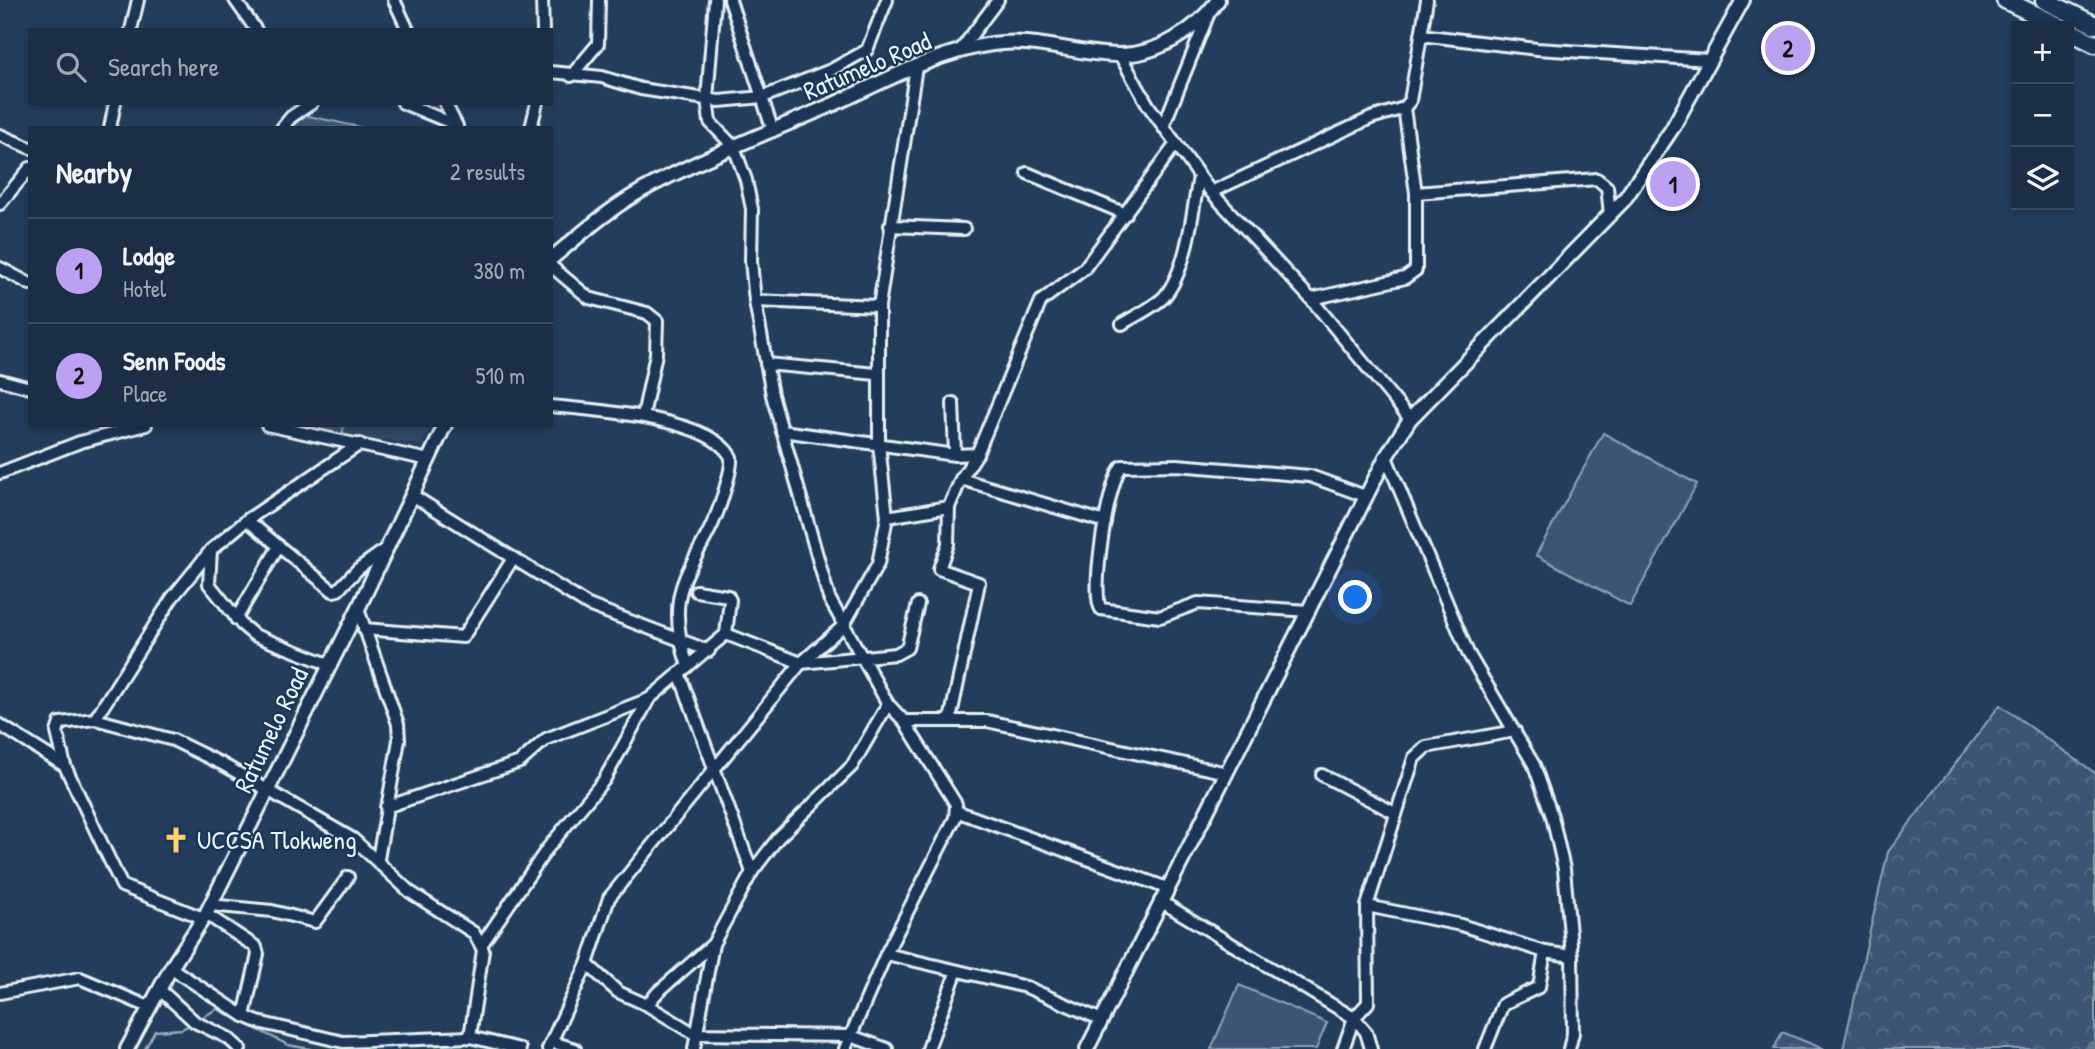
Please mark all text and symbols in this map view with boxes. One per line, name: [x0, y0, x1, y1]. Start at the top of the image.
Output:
map controls: [2011, 21, 2074, 210]
button: +: [2011, 21, 2074, 84]
pin: 2: [1765, 22, 1811, 74]
street label: Ratumelo Road: [798, 23, 936, 108]
search box: [28, 28, 553, 105]
icon: search: [52, 48, 90, 86]
text: Search here: [108, 49, 219, 84]
button: −: [2011, 84, 2074, 147]
button: layers: [2011, 147, 2074, 210]
text: Nearby: [56, 152, 132, 192]
text: 2 results: [450, 156, 525, 187]
pin: 1: [1650, 158, 1696, 210]
text: Lodge: [123, 238, 175, 273]
text: 1: [75, 255, 83, 286]
text: 380 m: [474, 255, 525, 286]
text: Hotel: [123, 273, 166, 304]
text: Senn Foods: [123, 343, 226, 378]
text: 2: [74, 360, 84, 391]
text: 510 m: [476, 360, 525, 391]
text: Place: [123, 378, 167, 409]
your location: [1338, 580, 1372, 614]
street label: Ratumelo Road: [225, 661, 316, 798]
place label: UCCSA Tlokweng: [197, 822, 356, 857]
church icon: UCCSA Tlokweng: [161, 825, 191, 855]

